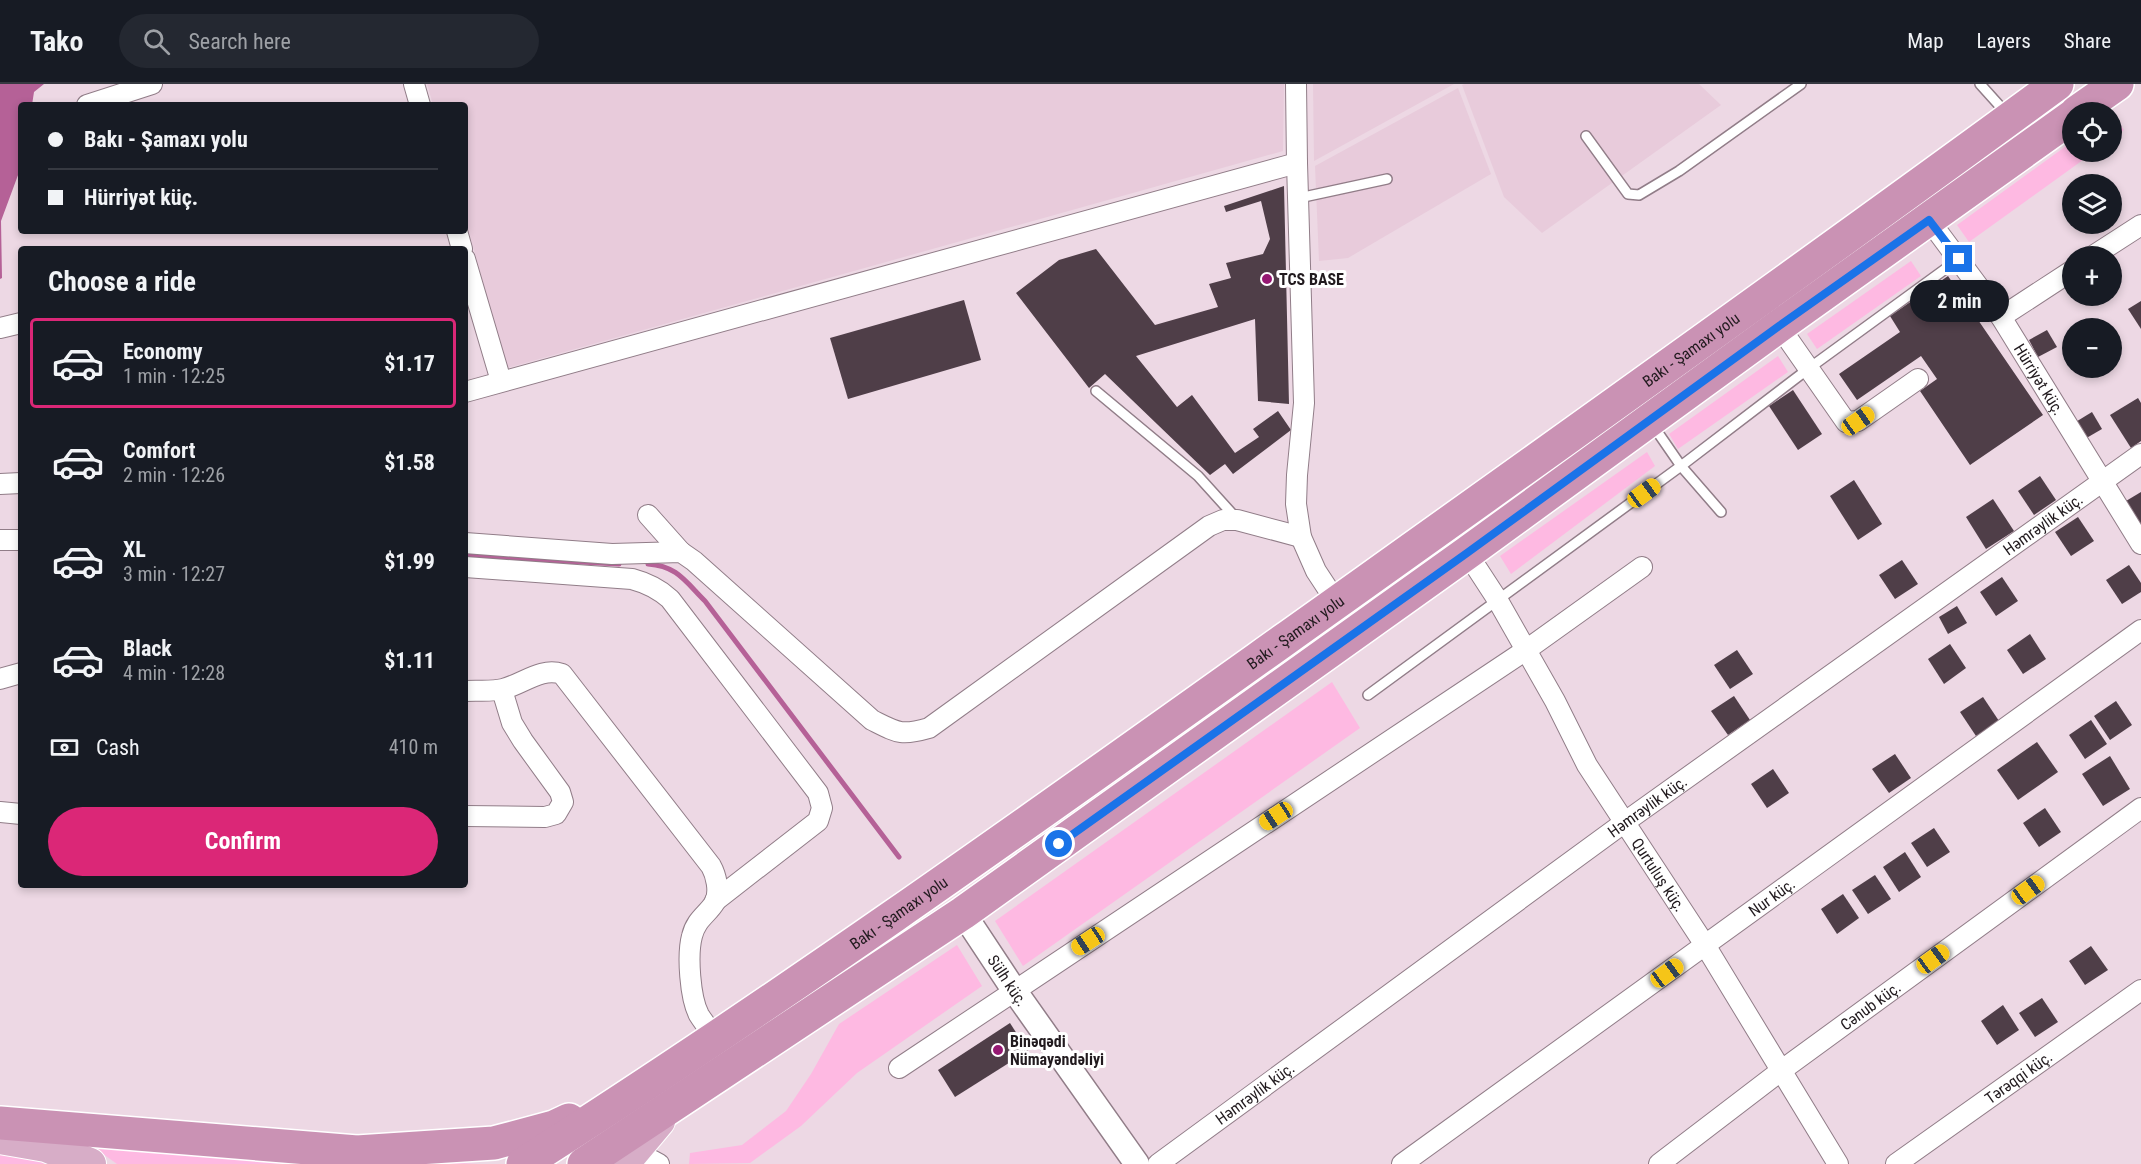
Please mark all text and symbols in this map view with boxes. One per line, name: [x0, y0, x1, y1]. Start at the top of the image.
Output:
search box: [119, 14, 539, 68]
text: Tako: [30, 25, 83, 58]
icon: search: [140, 25, 173, 58]
text: Search here: [188, 29, 291, 54]
text: Map: [1907, 29, 1944, 53]
text: Layers: [1977, 29, 2031, 53]
text: Share: [2064, 29, 2111, 53]
map controls: [2062, 102, 2122, 378]
button: locate: [2062, 102, 2122, 162]
text: Bakı - Şamaxı yolu: [84, 127, 248, 152]
button: layers: [2062, 174, 2122, 234]
text: Hürriyət küç.: [84, 185, 198, 210]
route end: [1945, 245, 1972, 272]
button: +: [2062, 246, 2122, 306]
text: Choose a ride: [48, 266, 196, 298]
place label: TCS BASE: [1279, 270, 1344, 289]
marker: TCS BASE: [1260, 272, 1274, 286]
callout: 2 min: [1910, 280, 2008, 322]
text: 2 min: [1937, 289, 1982, 313]
street label: Bakı - Şamaxı yolu: [1639, 309, 1743, 391]
button: −: [2062, 318, 2122, 378]
icon: car: [51, 336, 105, 390]
text: Economy: [123, 339, 203, 364]
street label: Hürriyət küç.: [2010, 340, 2068, 419]
text: $1.17: [384, 351, 435, 376]
text: 1 min · 12:25: [123, 364, 225, 388]
car: [1838, 403, 1878, 439]
icon: car: [51, 435, 105, 489]
text: Comfort: [123, 438, 196, 463]
text: $1.58: [384, 450, 435, 475]
text: 2 min · 12:26: [123, 463, 225, 487]
car: [1624, 475, 1664, 511]
street label: Həmrəylik küç.: [2000, 490, 2087, 559]
icon: car: [51, 534, 105, 588]
text: XL: [123, 537, 146, 562]
text: $1.99: [384, 549, 435, 574]
text: 3 min · 12:27: [123, 562, 225, 586]
street label: Bakı - Şamaxı yolu: [1243, 591, 1348, 673]
icon: car: [51, 633, 105, 687]
text: Black: [123, 636, 172, 661]
text: $1.11: [384, 648, 435, 673]
text: 4 min · 12:28: [123, 661, 225, 685]
icon: cash: [48, 731, 81, 764]
text: Cash: [96, 735, 140, 760]
text: 410 m: [389, 735, 438, 759]
street label: Həmrəylik küç.: [1604, 772, 1691, 842]
car: [1256, 799, 1296, 833]
button: Confirm: [48, 807, 438, 876]
route start: [1045, 830, 1072, 857]
street label: Qurtuluş küç.: [1628, 835, 1689, 915]
street label: Bakı - Şamaxı yolu: [846, 872, 951, 954]
car: [2008, 872, 2048, 908]
street label: Nur küç.: [1745, 874, 1799, 920]
car: [1068, 924, 1108, 958]
car: [1913, 941, 1953, 977]
street label: Sülh küç.: [983, 952, 1031, 1010]
car: [1647, 955, 1687, 991]
street label: Cənub küç.: [1837, 978, 1904, 1034]
place label: Binəqədi Nümayəndəliyi: [1010, 1032, 1104, 1069]
marker: Binəqədi Nümayəndəliyi: [991, 1043, 1005, 1057]
street label: Tərəqqi küç.: [1981, 1047, 2056, 1108]
street label: Həmrəylik küç.: [1212, 1058, 1298, 1129]

